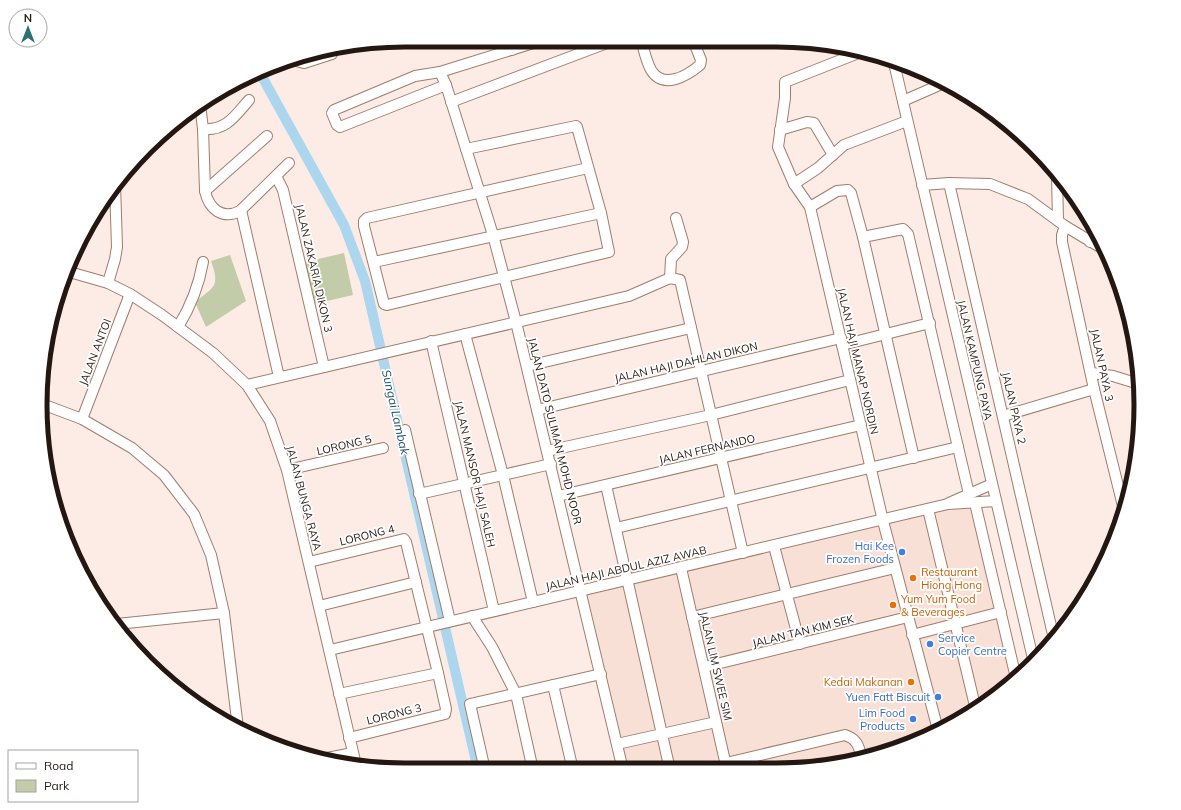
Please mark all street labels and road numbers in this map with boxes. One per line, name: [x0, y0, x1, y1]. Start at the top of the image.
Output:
street label: JALAN ZAKARIA DIKON 3: [292, 202, 336, 334]
street label: JALAN HAJI MANAP NORDIN: [834, 286, 882, 436]
street label: JALAN KAMPUNG PAYA: [954, 299, 996, 421]
street label: JALAN ANTOI: [76, 317, 114, 387]
street label: JALAN PAYA 3: [1087, 327, 1117, 403]
street label: JALAN DATO SULIMAN MOHD NOOR: [525, 336, 585, 526]
street label: JALAN HAJI DAHLAN DIKON: [613, 339, 759, 385]
street label: JALAN PAYA 2: [999, 370, 1029, 446]
street label: JALAN MANSOR HAJI SALEH: [451, 399, 499, 549]
street label: JALAN FERNANDO: [658, 431, 756, 467]
street label: LORONG 5: [315, 432, 373, 458]
street label: JALAN BUNGA RAYA: [283, 444, 325, 552]
street label: LORONG 4: [338, 521, 396, 549]
street label: JALAN HAJI ABDUL AZIZ AWAB: [544, 543, 708, 593]
street label: JALAN LIM SWEE SIM: [697, 610, 735, 722]
street label: JALAN TAN KIM SEK: [751, 611, 856, 650]
street label: LORONG 3: [365, 700, 423, 728]

